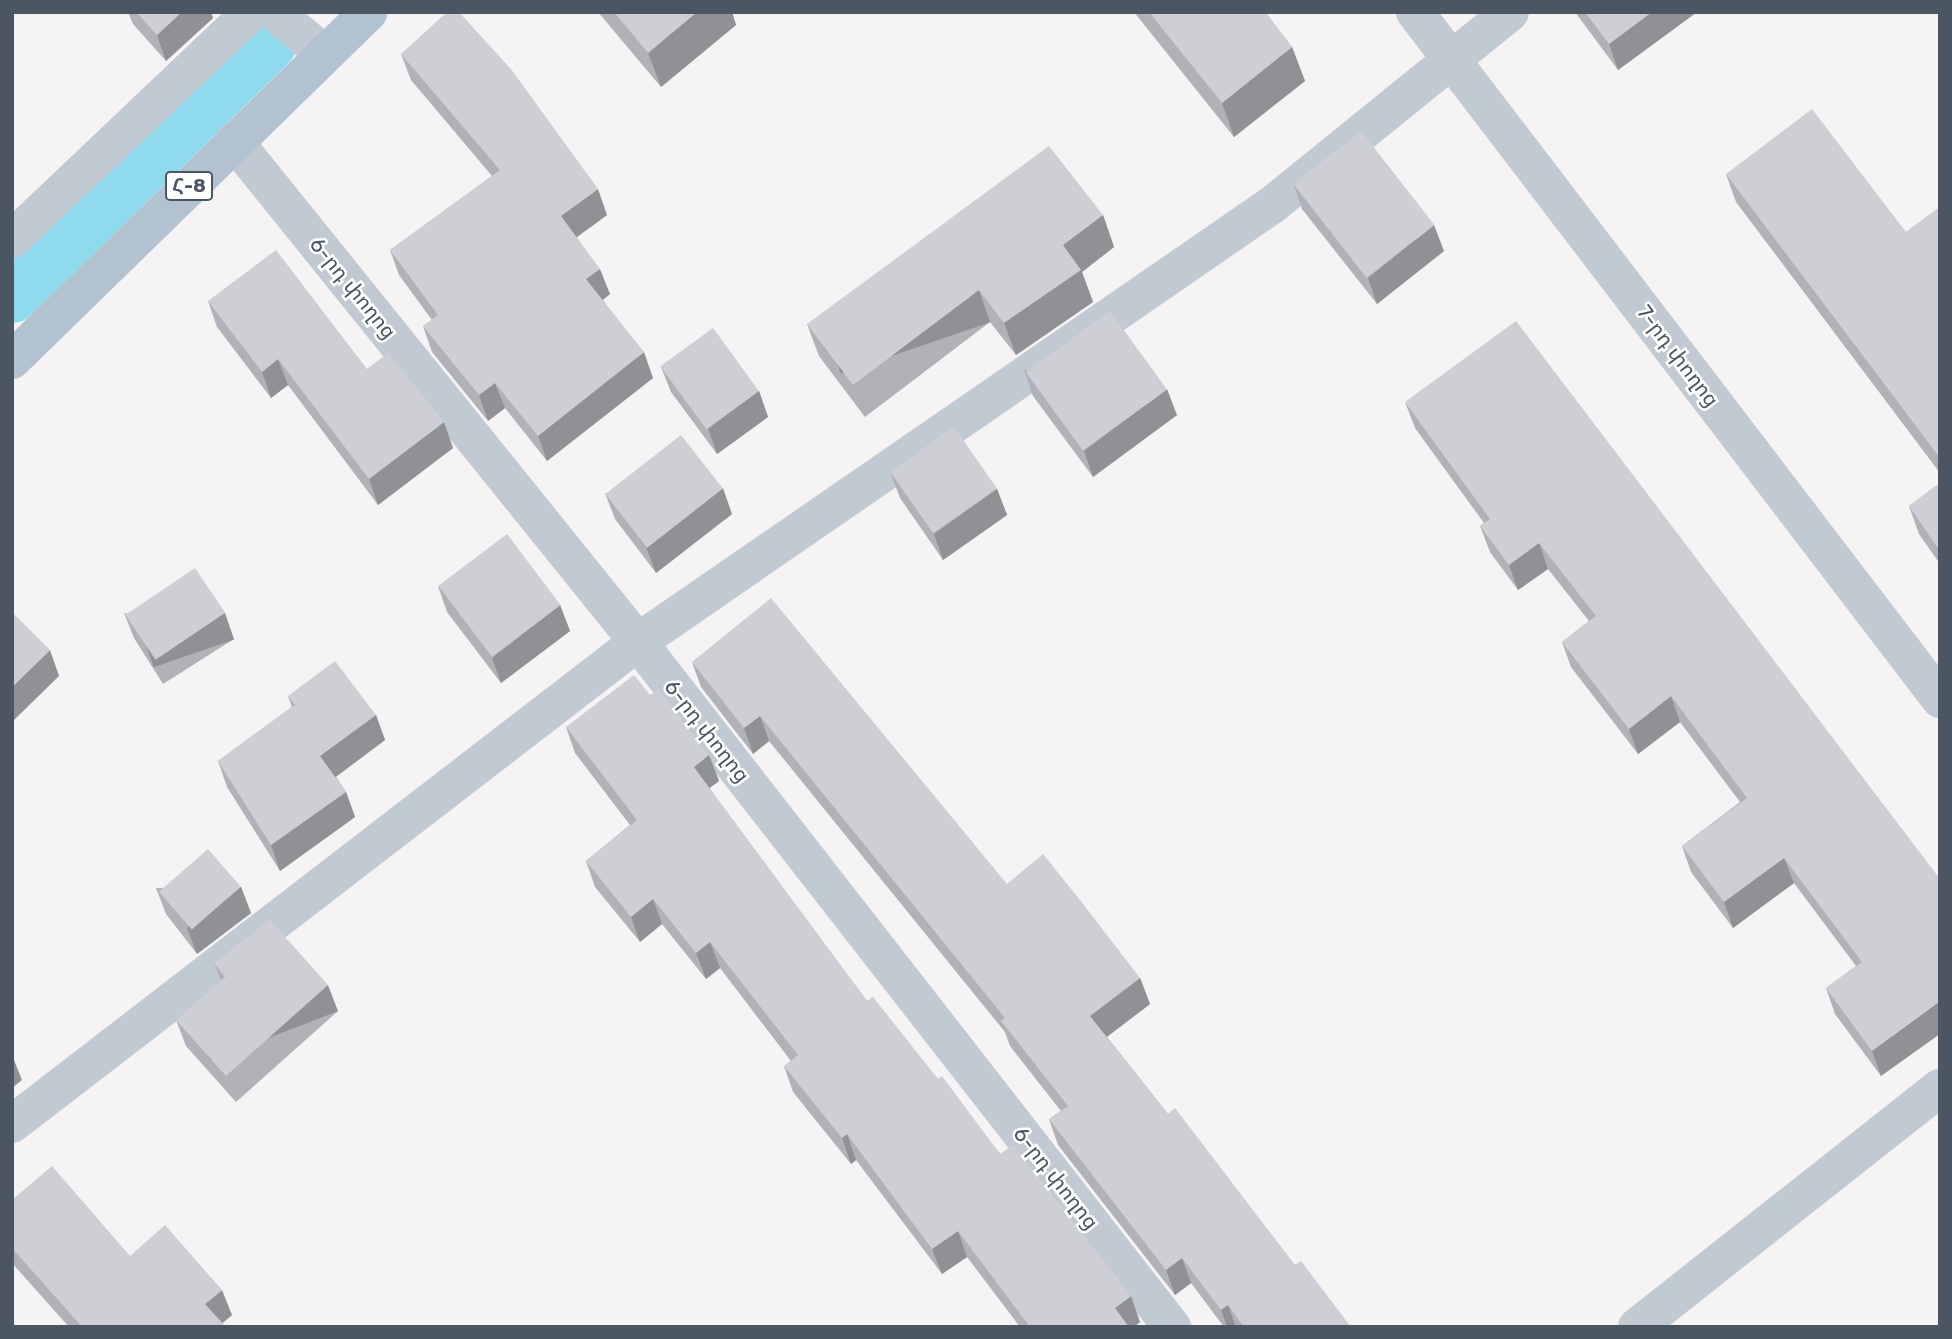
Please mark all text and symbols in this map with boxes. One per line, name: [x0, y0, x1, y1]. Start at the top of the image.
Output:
road number: Հ-8: [164, 170, 214, 202]
street label: 6-րդ փողոց: [304, 232, 402, 344]
street label: 7-րդ փողոց: [1632, 300, 1724, 412]
street label: 6-րդ փողոց: [659, 675, 755, 787]
street label: 6-րդ փողոց: [1008, 1122, 1104, 1234]

